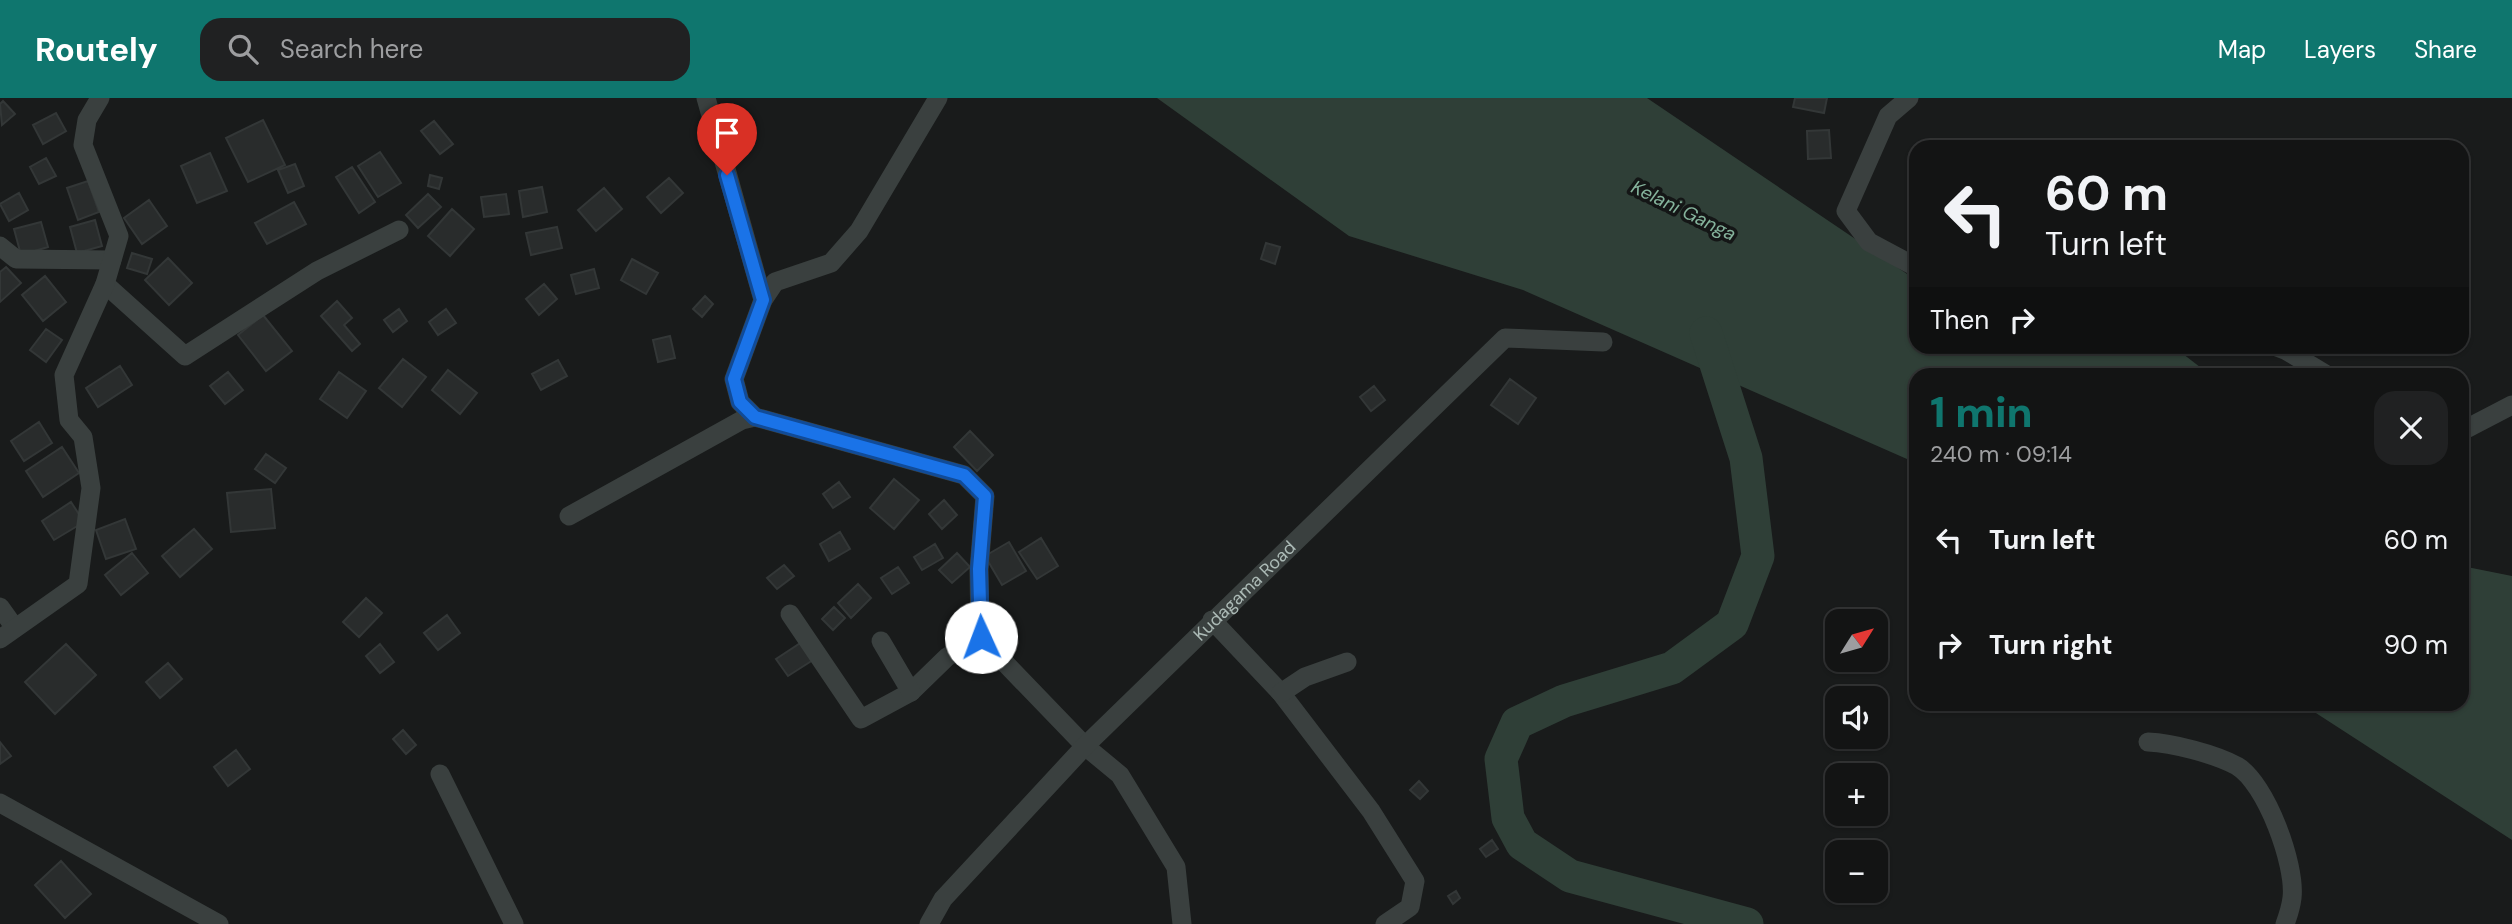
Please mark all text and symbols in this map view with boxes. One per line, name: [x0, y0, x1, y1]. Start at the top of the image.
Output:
search box: [200, 18, 690, 81]
text: Routely: [35, 28, 158, 71]
icon: search: [224, 30, 262, 68]
text: Search here: [280, 32, 423, 66]
text: Map: [2218, 34, 2266, 65]
text: Layers: [2304, 34, 2376, 65]
text: Share: [2414, 34, 2477, 65]
pin: [697, 103, 757, 175]
icon: arrive: [708, 114, 746, 152]
text: 60 m: [2045, 161, 2168, 225]
icon: left: [1930, 168, 2021, 259]
water label: Kelani Ganga: [1627, 174, 1740, 247]
text: Turn left: [2045, 223, 2167, 265]
icon: right: [2003, 301, 2041, 339]
text: Then: [1930, 303, 1989, 337]
text: 1 min: [1930, 385, 2033, 440]
button: close: [2374, 391, 2448, 465]
text: 240 m · 09:14: [1930, 439, 2072, 469]
icon: left: [1930, 521, 1968, 559]
text: Turn left: [1989, 523, 2096, 557]
text: 60 m: [2384, 523, 2448, 557]
street label: Kudagama Road: [1188, 536, 1301, 646]
position arrow: [944, 600, 1018, 674]
north arrow: [1825, 609, 1888, 672]
map controls: [1825, 609, 1888, 903]
icon: right: [1930, 626, 1968, 664]
text: Turn right: [1989, 628, 2113, 662]
text: 90 m: [2384, 628, 2448, 662]
button: sound: [1825, 686, 1888, 749]
button: +: [1825, 763, 1888, 826]
button: −: [1825, 840, 1888, 903]

